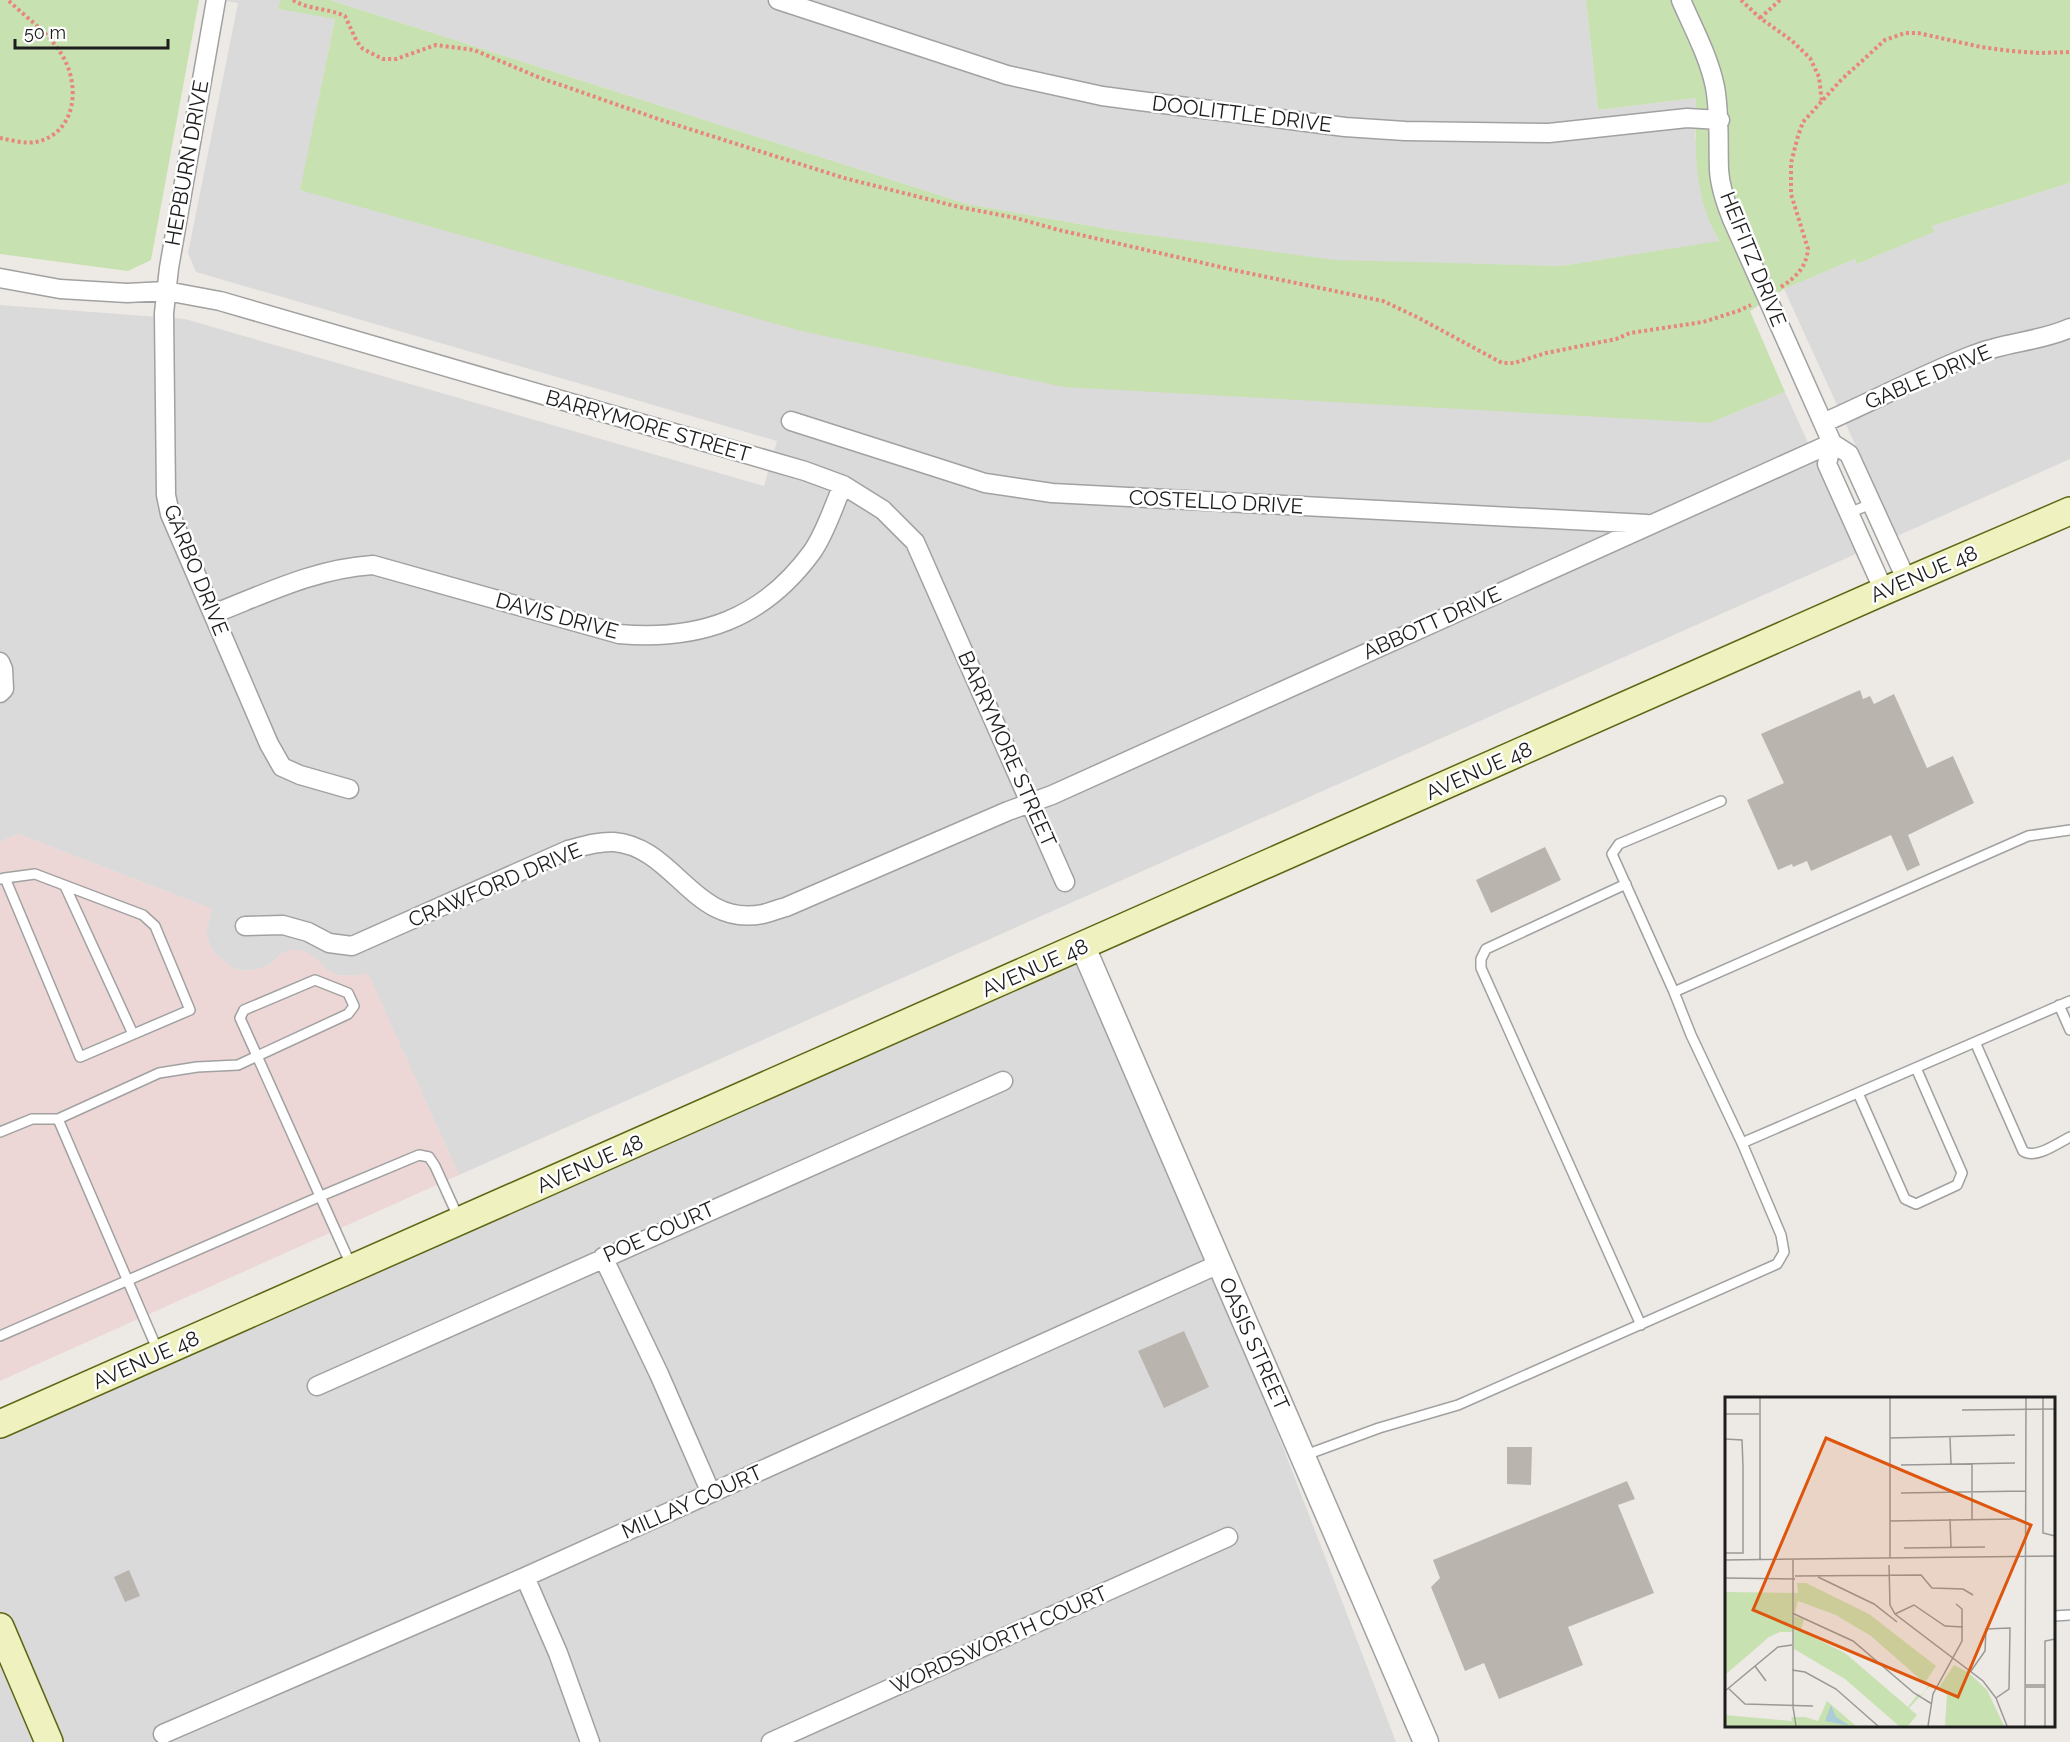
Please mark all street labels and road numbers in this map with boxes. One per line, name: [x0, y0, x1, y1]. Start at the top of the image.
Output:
street label: HEPBURN DRIVE: [160, 78, 213, 248]
street label: DOOLITTLE DRIVE: [1151, 90, 1333, 137]
street label: HEIFITZ DRIVE: [1715, 188, 1792, 330]
street label: GABLE DRIVE: [1861, 339, 1995, 414]
street label: BARRYMORE STREET: [543, 384, 754, 467]
street label: COSTELLO DRIVE: [1128, 484, 1304, 519]
street label: GARBO DRIVE: [159, 501, 234, 639]
street label: AVENUE 48: [1866, 540, 1981, 607]
street label: ABBOTT DRIVE: [1359, 581, 1505, 664]
street label: DAVIS DRIVE: [493, 587, 621, 644]
street label: BARRYMORE STREET: [953, 647, 1062, 851]
street label: AVENUE 48: [1422, 736, 1536, 805]
street label: CRAWFORD DRIVE: [404, 837, 585, 932]
street label: AVENUE 48: [978, 933, 1092, 1002]
street label: AVENUE 48: [533, 1129, 647, 1198]
street label: POE COURT: [599, 1196, 719, 1267]
street label: OASIS STREET: [1214, 1273, 1295, 1414]
street label: AVENUE 48: [89, 1325, 203, 1394]
street label: MILLAY COURT: [618, 1459, 766, 1544]
street label: WORDSWORTH COURT: [886, 1580, 1111, 1699]

